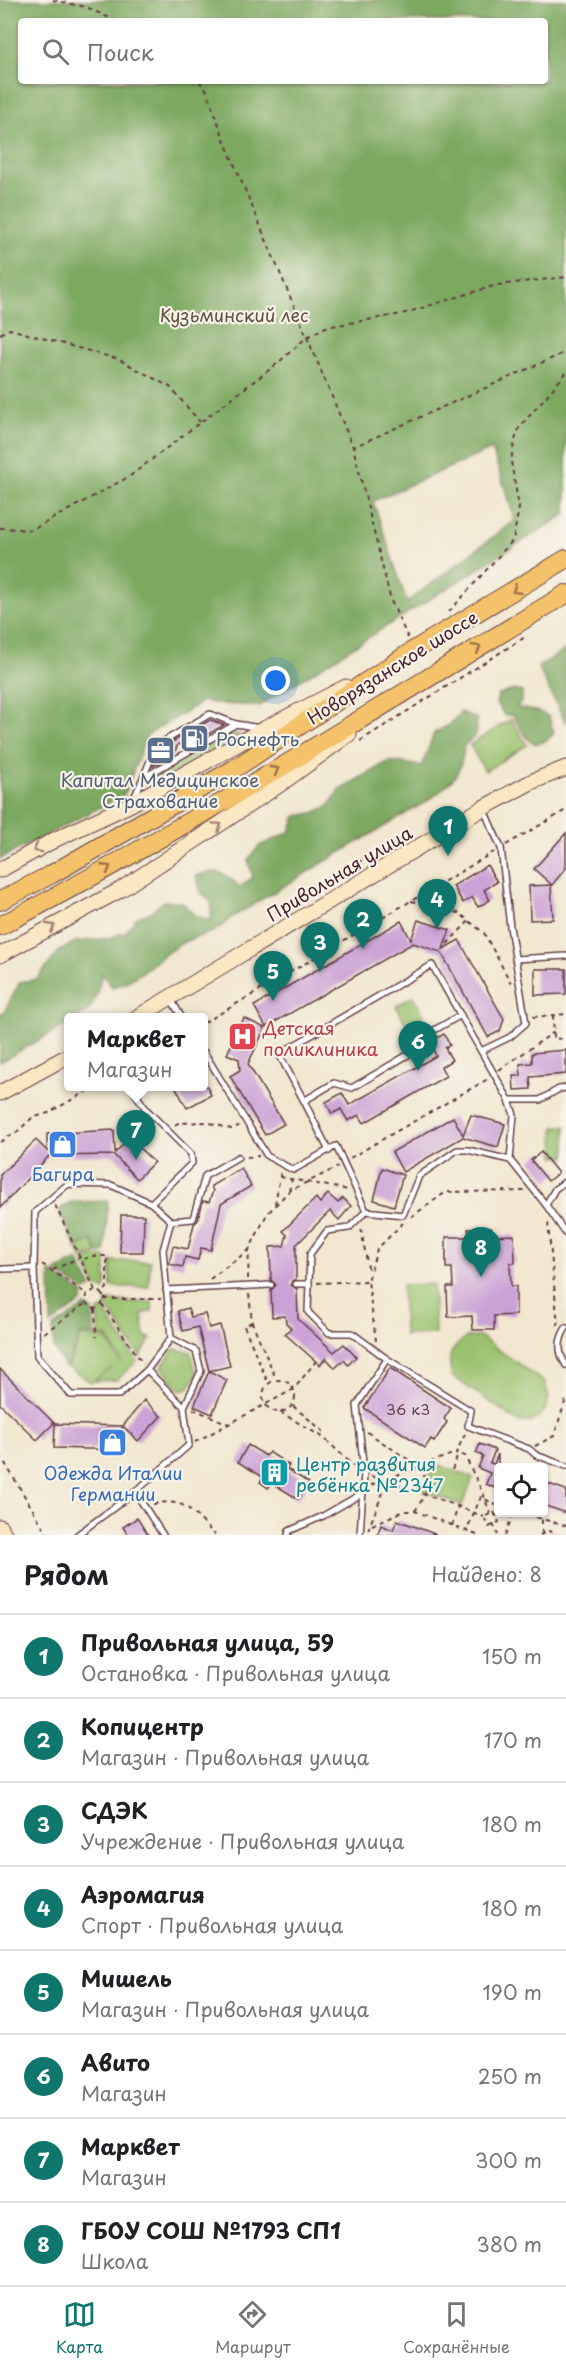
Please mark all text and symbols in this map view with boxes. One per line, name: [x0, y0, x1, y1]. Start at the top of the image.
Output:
search box: [18, 18, 548, 84]
icon: search: [39, 35, 72, 68]
text: Поиск: [87, 35, 154, 68]
park label: Кузьминский лес: [160, 301, 308, 328]
one-way arrow: [512, 582, 522, 594]
street label: Новорязанское шоссе: [301, 603, 483, 731]
one-way arrow: [471, 644, 481, 655]
your location: [261, 666, 290, 695]
fuel station icon: Роснефть: [179, 722, 211, 754]
place label: Роснефть: [216, 725, 300, 752]
office icon: Капитал Медицинское Страхование: [144, 734, 176, 766]
one-way arrow: [269, 765, 279, 777]
place label: Капитал Медицинское Страхование: [61, 766, 259, 814]
pin: 1: [428, 806, 468, 856]
street label: Привольная улица: [261, 818, 418, 927]
one-way arrow: [212, 822, 222, 834]
one-way arrow: [33, 842, 43, 854]
one-way arrow: [101, 864, 111, 875]
pin: 4: [418, 880, 456, 929]
pin: 2: [344, 900, 382, 949]
pin: 3: [300, 922, 340, 972]
one-way arrow: [45, 923, 56, 934]
pin: 5: [254, 952, 292, 1001]
popup: [64, 1013, 208, 1091]
place label: Детская поликлиника: [262, 1014, 379, 1062]
text: Марквет: [87, 1021, 185, 1054]
hospital icon: Детская поликлиника: [226, 1021, 258, 1053]
pin: 6: [398, 1022, 438, 1071]
text: Магазин: [87, 1054, 172, 1084]
pin: 7: [116, 1110, 156, 1160]
shop icon: Багира: [47, 1128, 79, 1160]
place label: Багира: [32, 1160, 95, 1187]
pin: 8: [462, 1228, 500, 1277]
house number: 36 к3: [386, 1397, 430, 1420]
shop icon: Одежда Италии Германии: [97, 1427, 129, 1459]
place label: Центр развития ребёнка №2347: [296, 1450, 443, 1498]
building icon: Центр развития ребёнка №2347: [259, 1457, 291, 1489]
place label: Одежда Италии Германии: [44, 1459, 182, 1507]
map controls: [494, 1463, 548, 1517]
button: locate: [494, 1463, 548, 1517]
text: Рядом: [24, 1555, 109, 1594]
text: Найдено: 8: [432, 1559, 542, 1589]
text: Привольная улица, 59: [81, 1625, 334, 1658]
text: 1: [39, 1641, 48, 1671]
text: 150 m: [482, 1641, 542, 1671]
text: Остановка · Привольная улица: [81, 1658, 390, 1688]
text: Копицентр: [81, 1709, 204, 1742]
text: 2: [36, 1725, 51, 1755]
text: 170 m: [484, 1725, 542, 1755]
text: Магазин · Привольная улица: [81, 1742, 369, 1772]
text: СДЭК: [81, 1793, 148, 1826]
text: 3: [37, 1809, 50, 1839]
text: 180 m: [482, 1809, 542, 1839]
text: Учреждение · Привольная улица: [81, 1826, 404, 1856]
text: Аэромагия: [81, 1877, 205, 1910]
text: 4: [37, 1893, 50, 1923]
text: 180 m: [482, 1893, 542, 1923]
text: Спорт · Привольная улица: [81, 1910, 343, 1940]
text: Мишель: [81, 1961, 172, 1994]
text: 5: [37, 1977, 50, 2007]
text: 190 m: [483, 1977, 542, 2007]
text: Магазин · Привольная улица: [81, 1994, 369, 2024]
text: Авито: [81, 2045, 150, 2078]
text: 6: [36, 2061, 51, 2091]
text: 250 m: [478, 2061, 542, 2091]
text: Магазин: [81, 2078, 167, 2108]
text: Марквет: [81, 2129, 180, 2162]
text: 7: [38, 2145, 49, 2175]
text: 300 m: [475, 2145, 542, 2175]
text: Магазин: [81, 2162, 167, 2192]
text: ГБОУ СОШ №1793 СП1: [81, 2213, 341, 2246]
text: 8: [37, 2229, 50, 2259]
text: 380 m: [476, 2229, 542, 2259]
text: Школа: [81, 2246, 148, 2276]
tab: Карта: [56, 2298, 103, 2358]
tab: Маршрут: [215, 2298, 291, 2358]
tab: Сохранённые: [403, 2298, 510, 2358]

